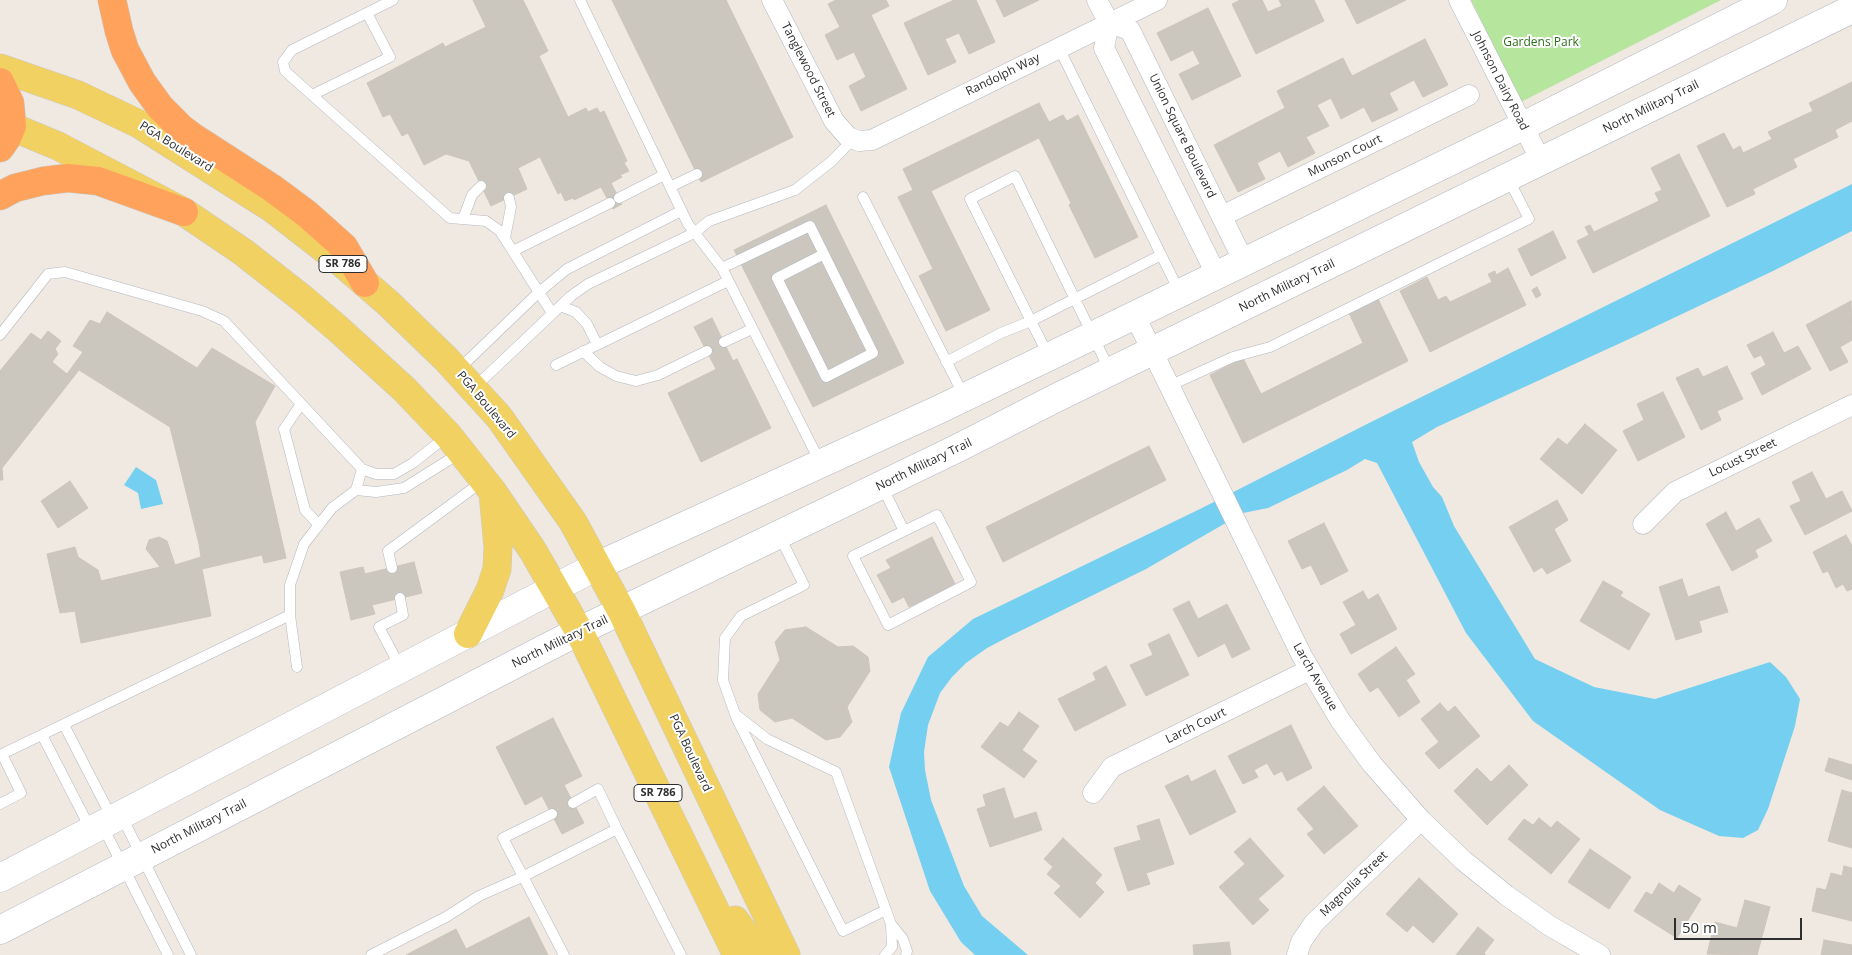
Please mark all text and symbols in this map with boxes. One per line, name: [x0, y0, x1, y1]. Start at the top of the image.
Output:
street label: Tanglewood Street: [778, 20, 838, 120]
street label: Johnson Dairy Road: [1469, 29, 1531, 133]
park label: Gardens Park: [1503, 36, 1579, 50]
street label: Randolph Way: [964, 51, 1042, 99]
street label: Union Square Boulevard: [1146, 71, 1218, 201]
street label: North Military Trail: [1601, 78, 1701, 136]
street label: PGA Boulevard: [137, 119, 215, 175]
street label: Munson Court: [1306, 132, 1384, 180]
road number: SR 786: [319, 255, 367, 272]
street label: North Military Trail: [1237, 257, 1337, 315]
street label: PGA Boulevard: [454, 368, 518, 442]
street label: Locust Street: [1707, 435, 1779, 481]
street label: North Military Trail: [874, 436, 974, 494]
street label: North Military Trail: [510, 613, 610, 671]
street label: Larch Avenue: [1290, 641, 1340, 713]
street label: Larch Court: [1163, 705, 1229, 747]
street label: PGA Boulevard: [666, 712, 714, 794]
road number: SR 786: [634, 784, 682, 801]
street label: North Military Trail: [149, 797, 249, 857]
street label: Magnolia Street: [1317, 848, 1391, 920]
scale bar: [1677, 908, 1804, 940]
text: 50 m: [1682, 917, 1717, 937]

